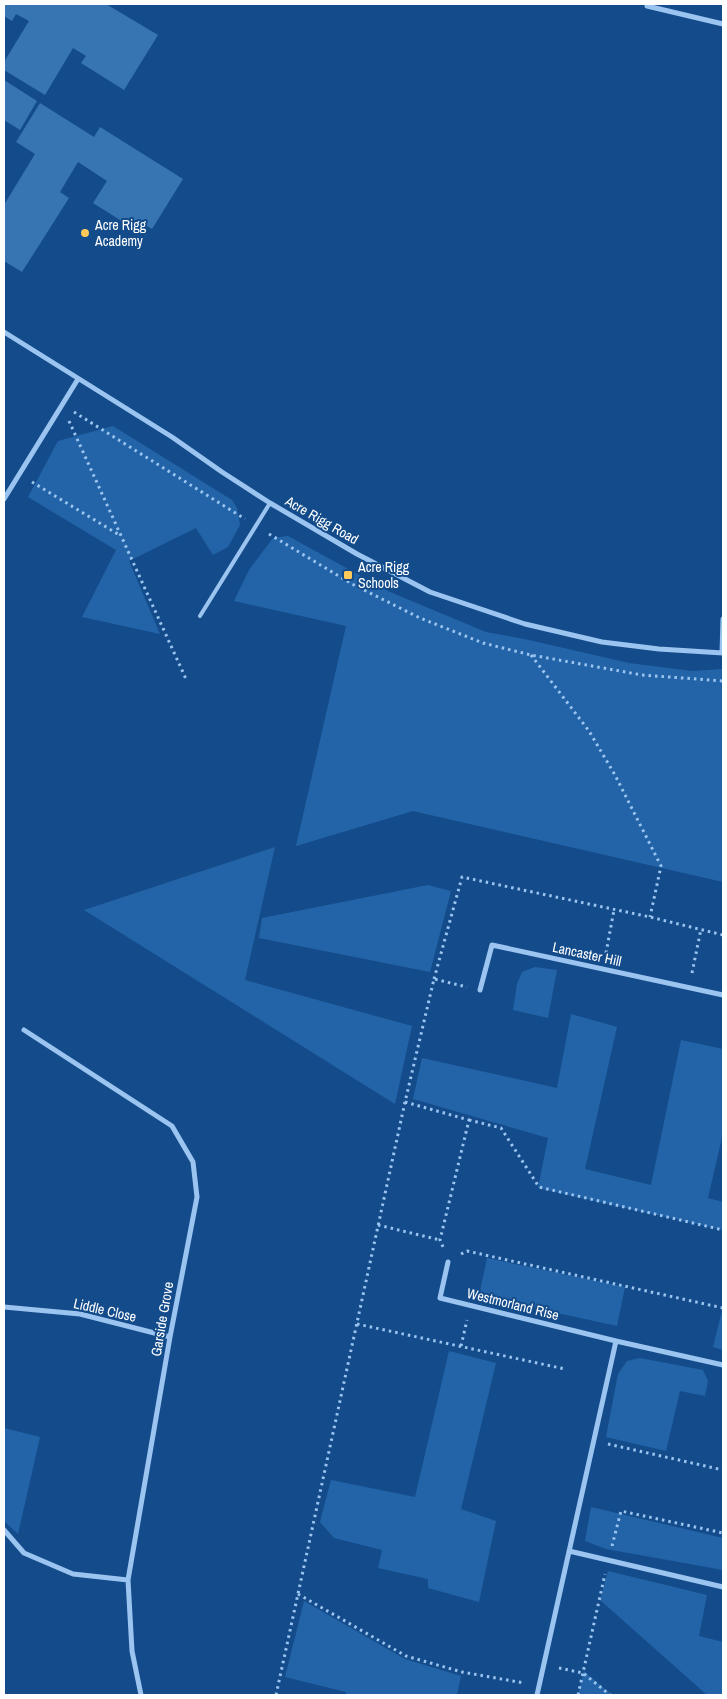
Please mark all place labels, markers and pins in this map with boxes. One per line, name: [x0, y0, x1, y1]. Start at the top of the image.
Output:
place label: Acre Rigg Academy: [94, 216, 147, 250]
marker: Acre Rigg Academy: [79, 227, 91, 239]
place label: Acre Rigg Schools: [357, 558, 410, 592]
marker: Acre Rigg Schools: [342, 569, 354, 581]

